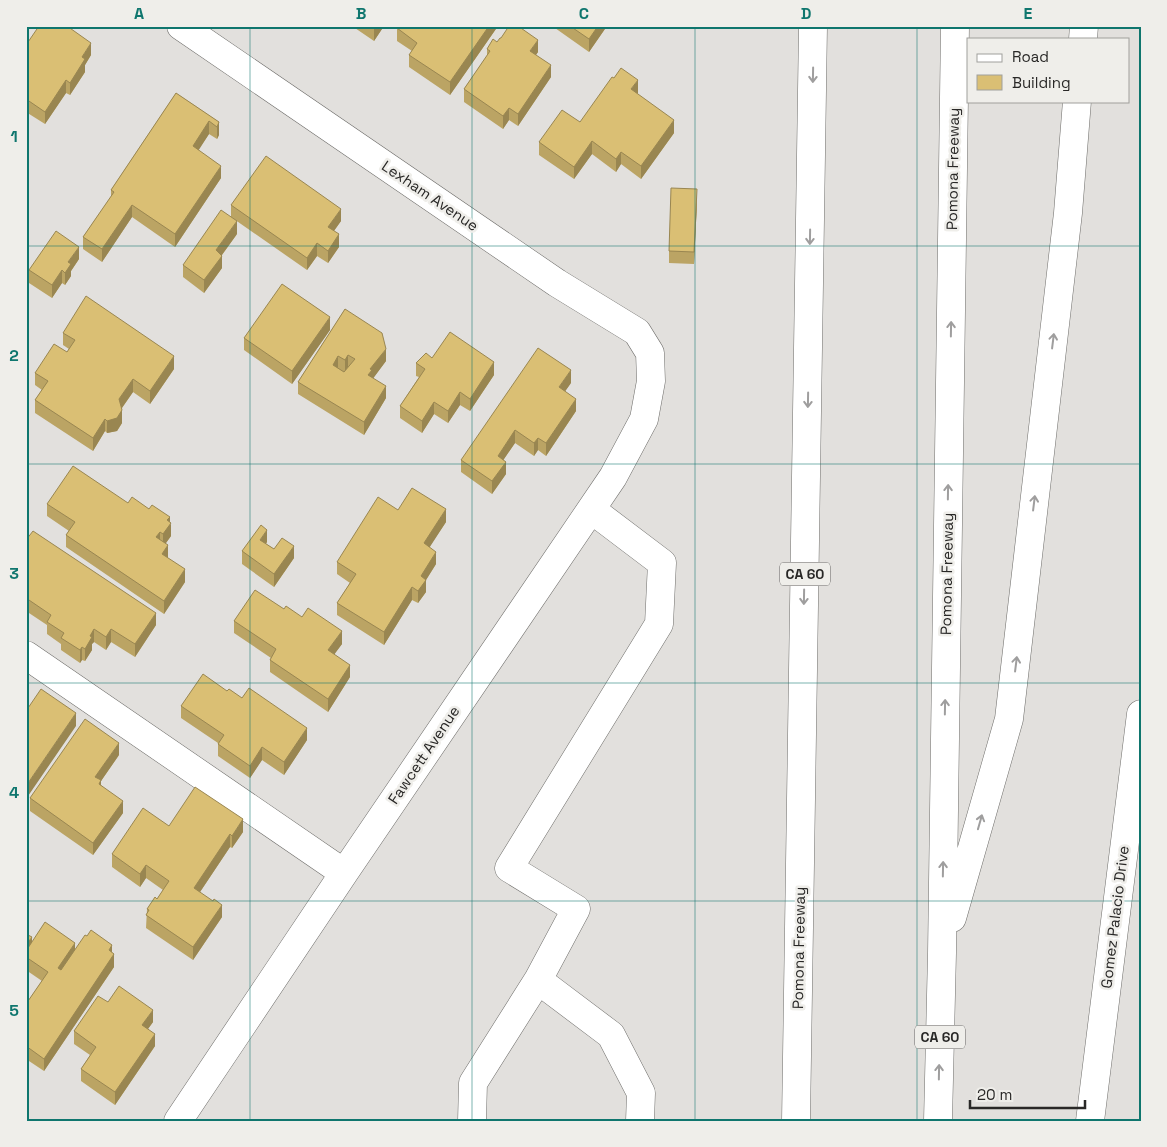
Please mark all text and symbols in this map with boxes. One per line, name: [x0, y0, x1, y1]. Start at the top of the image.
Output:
text: A: [134, 3, 144, 24]
text: B: [356, 3, 366, 24]
text: C: [579, 3, 589, 24]
text: D: [801, 3, 811, 24]
text: E: [1024, 3, 1033, 24]
legend: [967, 38, 1130, 102]
text: Road: [1012, 47, 1049, 66]
one-way arrow: [808, 66, 818, 83]
text: Building: [1012, 73, 1071, 92]
street label: Pomona Freeway: [942, 108, 963, 230]
text: 1: [10, 126, 18, 147]
street label: Lexham Avenue: [378, 156, 482, 235]
one-way arrow: [805, 229, 815, 245]
one-way arrow: [946, 322, 956, 338]
one-way arrow: [1048, 334, 1058, 350]
text: 2: [9, 345, 19, 366]
one-way arrow: [803, 392, 812, 408]
one-way arrow: [944, 484, 953, 500]
one-way arrow: [1030, 495, 1040, 511]
street label: Pomona Freeway: [936, 513, 957, 635]
road number: CA 60: [780, 562, 830, 586]
text: 3: [9, 563, 19, 584]
one-way arrow: [800, 589, 809, 605]
one-way arrow: [1011, 656, 1021, 672]
one-way arrow: [941, 699, 950, 715]
street label: Fawcett Avenue: [384, 702, 464, 808]
text: 4: [9, 782, 19, 803]
one-way arrow: [975, 814, 985, 830]
street label: Gomez Palacio Drive: [1096, 844, 1133, 989]
one-way arrow: [938, 861, 948, 878]
street label: Pomona Freeway: [788, 887, 809, 1009]
text: 5: [9, 1000, 19, 1021]
road number: CA 60: [915, 1026, 965, 1048]
one-way arrow: [934, 1064, 944, 1080]
scale bar: [970, 1077, 1084, 1109]
text: 20 m: [977, 1085, 1012, 1104]

